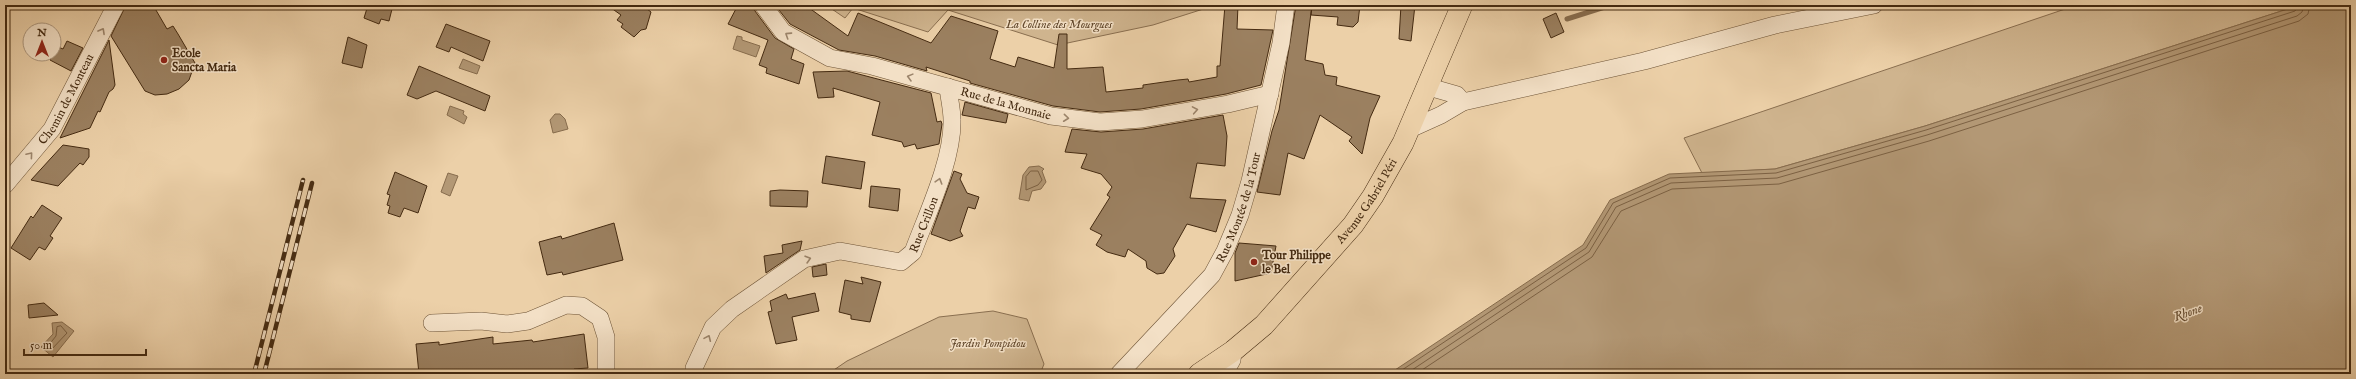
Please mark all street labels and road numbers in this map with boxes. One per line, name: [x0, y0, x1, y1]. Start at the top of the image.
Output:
street label: Chemin de Monteau: [35, 51, 97, 148]
street label: Rue de la Monnaie: [959, 84, 1053, 123]
street label: Rue Montée de la Tour: [1213, 150, 1264, 265]
street label: Avenue Gabriel Péri: [1332, 156, 1400, 247]
street label: Rue Crillon: [906, 194, 942, 255]

